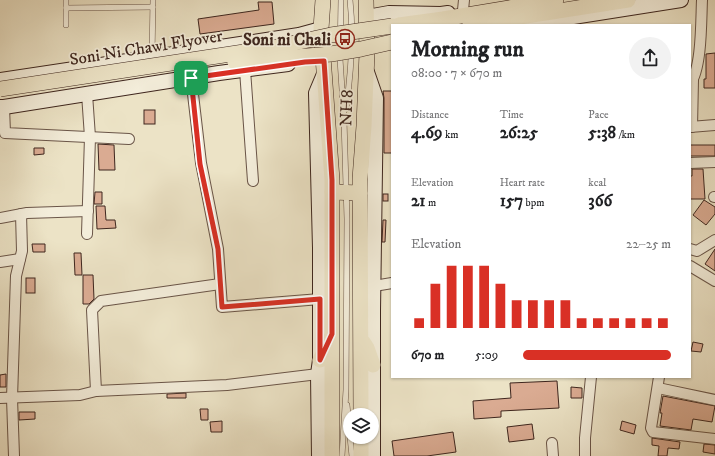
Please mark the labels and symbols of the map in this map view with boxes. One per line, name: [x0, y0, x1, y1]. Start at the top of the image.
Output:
street label: Soni Ni Chawl Flyover: [68, 25, 225, 71]
bus stop icon: Soni ni Chali: [334, 28, 356, 50]
place label: Soni ni Chali: [243, 29, 332, 51]
pin: [174, 61, 208, 95]
street label: NH8: [335, 89, 359, 127]

